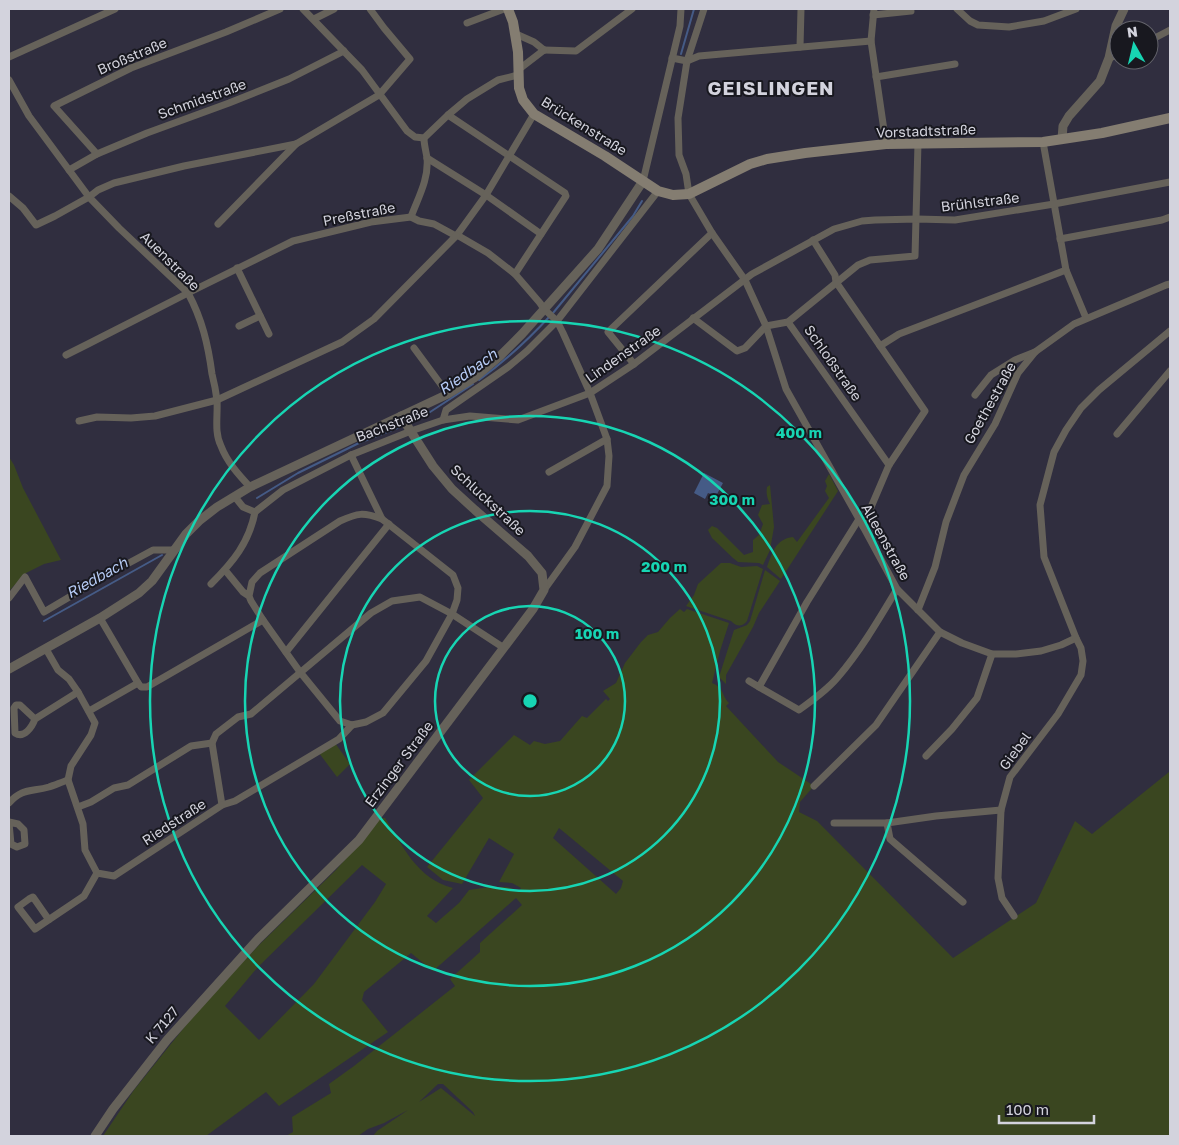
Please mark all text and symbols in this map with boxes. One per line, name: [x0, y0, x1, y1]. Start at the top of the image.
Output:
north arrow: [1109, 20, 1159, 70]
text: N: [1126, 22, 1139, 41]
street label: Broßstraße: [95, 33, 169, 78]
street label: Schmidstraße: [155, 75, 248, 122]
district label: GEISLINGEN: [707, 76, 835, 99]
street label: Brückenstraße: [538, 92, 630, 159]
street label: Vorstadtstraße: [876, 120, 976, 141]
street label: Brühlstraße: [940, 188, 1020, 215]
street label: Preßstraße: [321, 198, 396, 229]
street label: Auenstraße: [137, 227, 204, 294]
street label: Lindenstraße: [582, 321, 664, 386]
street label: Schloßstraße: [801, 322, 866, 404]
water label: Riedbach: [435, 344, 501, 398]
street label: Goethestraße: [960, 359, 1019, 447]
street label: Bachstraße: [353, 402, 430, 445]
text: 400 m: [776, 423, 822, 441]
street label: Schluckstraße: [447, 461, 529, 539]
text: 300 m: [709, 490, 755, 508]
street label: Alleenstraße: [858, 500, 915, 583]
water label: Riedbach: [63, 553, 131, 601]
text: 200 m: [641, 557, 687, 575]
text: 100 m: [575, 624, 619, 642]
centre of rings: [521, 692, 539, 710]
street label: Erzinger Straße: [361, 717, 436, 810]
street label: Giebel: [995, 728, 1034, 773]
street label: Riedstraße: [139, 795, 209, 848]
street label: K 7127: [141, 1003, 182, 1047]
scale bar: [999, 1092, 1094, 1124]
text: 100 m: [1006, 1100, 1049, 1118]

